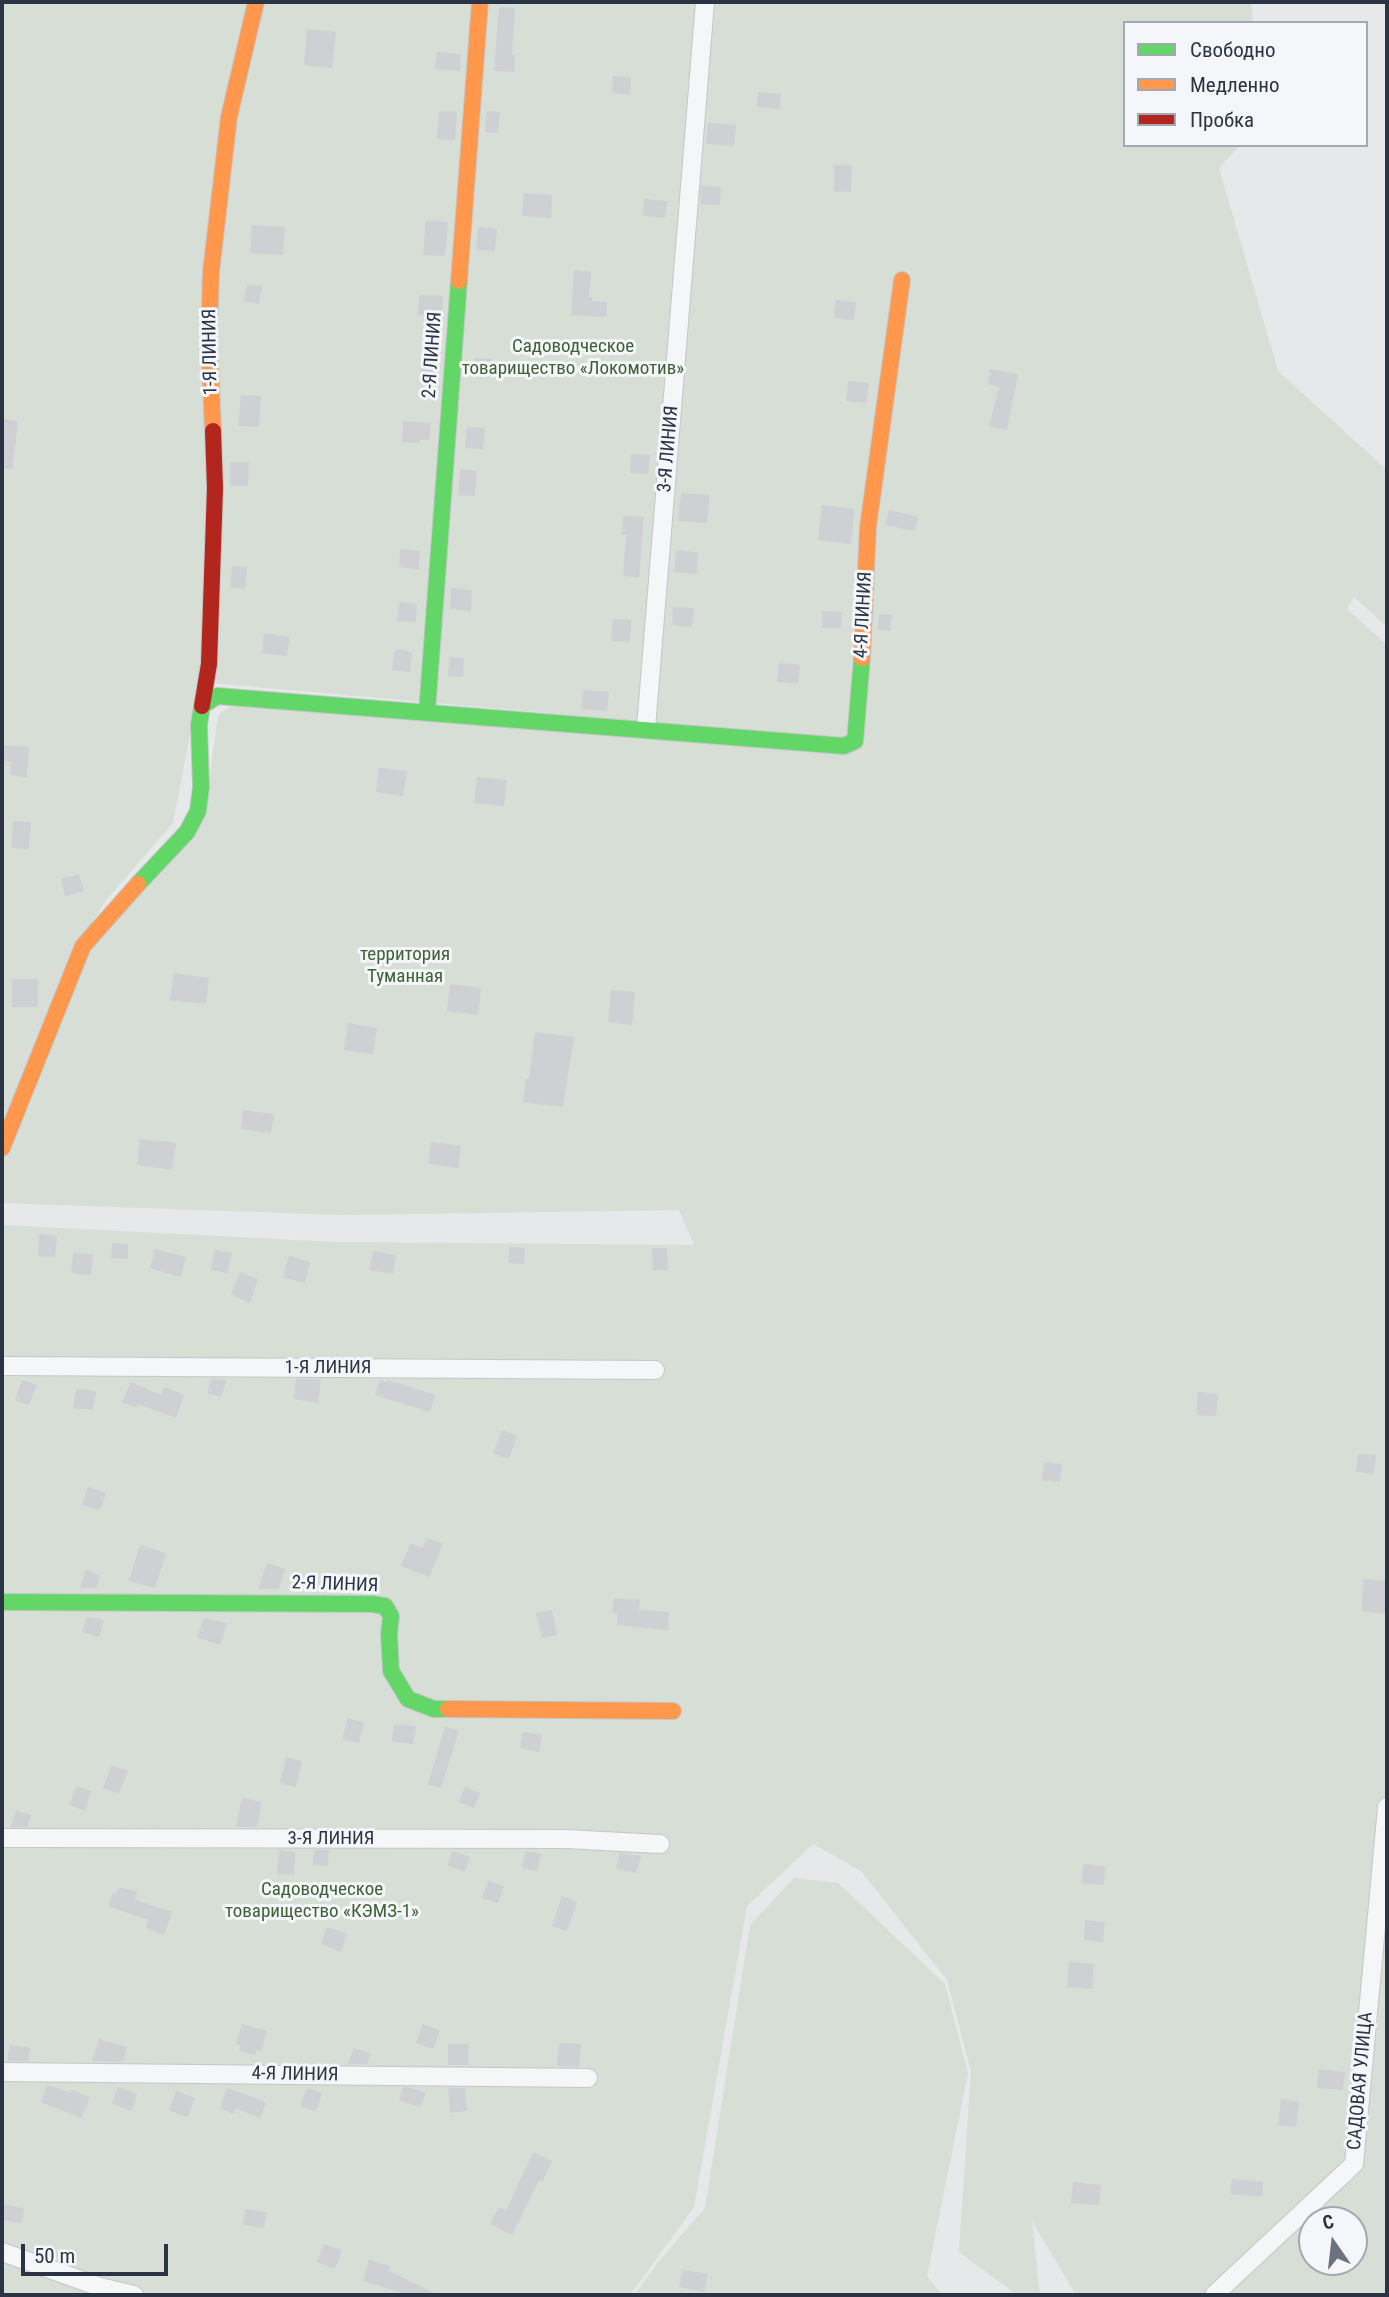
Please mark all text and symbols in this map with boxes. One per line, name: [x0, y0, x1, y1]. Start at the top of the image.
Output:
legend: [1123, 21, 1368, 147]
text: Свободно: [1190, 38, 1276, 62]
text: Медленно: [1190, 73, 1279, 97]
text: Пробка: [1190, 108, 1254, 132]
street label: 1-Я ЛИНИЯ: [199, 308, 223, 396]
street label: 2-Я ЛИНИЯ: [419, 311, 447, 399]
park label: Садоводческое товарищество «Локомотив»: [462, 336, 684, 380]
street label: 3-Я ЛИНИЯ: [654, 405, 684, 493]
street label: 4-Я ЛИНИЯ: [850, 571, 878, 659]
park label: территория Туманная: [360, 944, 450, 988]
street label: 1-Я ЛИНИЯ: [285, 1357, 371, 1379]
street label: 2-Я ЛИНИЯ: [291, 1572, 379, 1598]
street label: 3-Я ЛИНИЯ: [288, 1828, 374, 1850]
park label: Садоводческое товарищество «КЭМЗ-1»: [225, 1879, 419, 1923]
street label: САДОВАЯ УЛИЦА: [1344, 2011, 1378, 2151]
street label: 4-Я ЛИНИЯ: [251, 2063, 339, 2087]
north arrow: [1298, 2206, 1368, 2276]
text: С: [1320, 2210, 1336, 2235]
scale bar: [24, 2230, 172, 2274]
text: 50 m: [34, 2244, 75, 2268]

